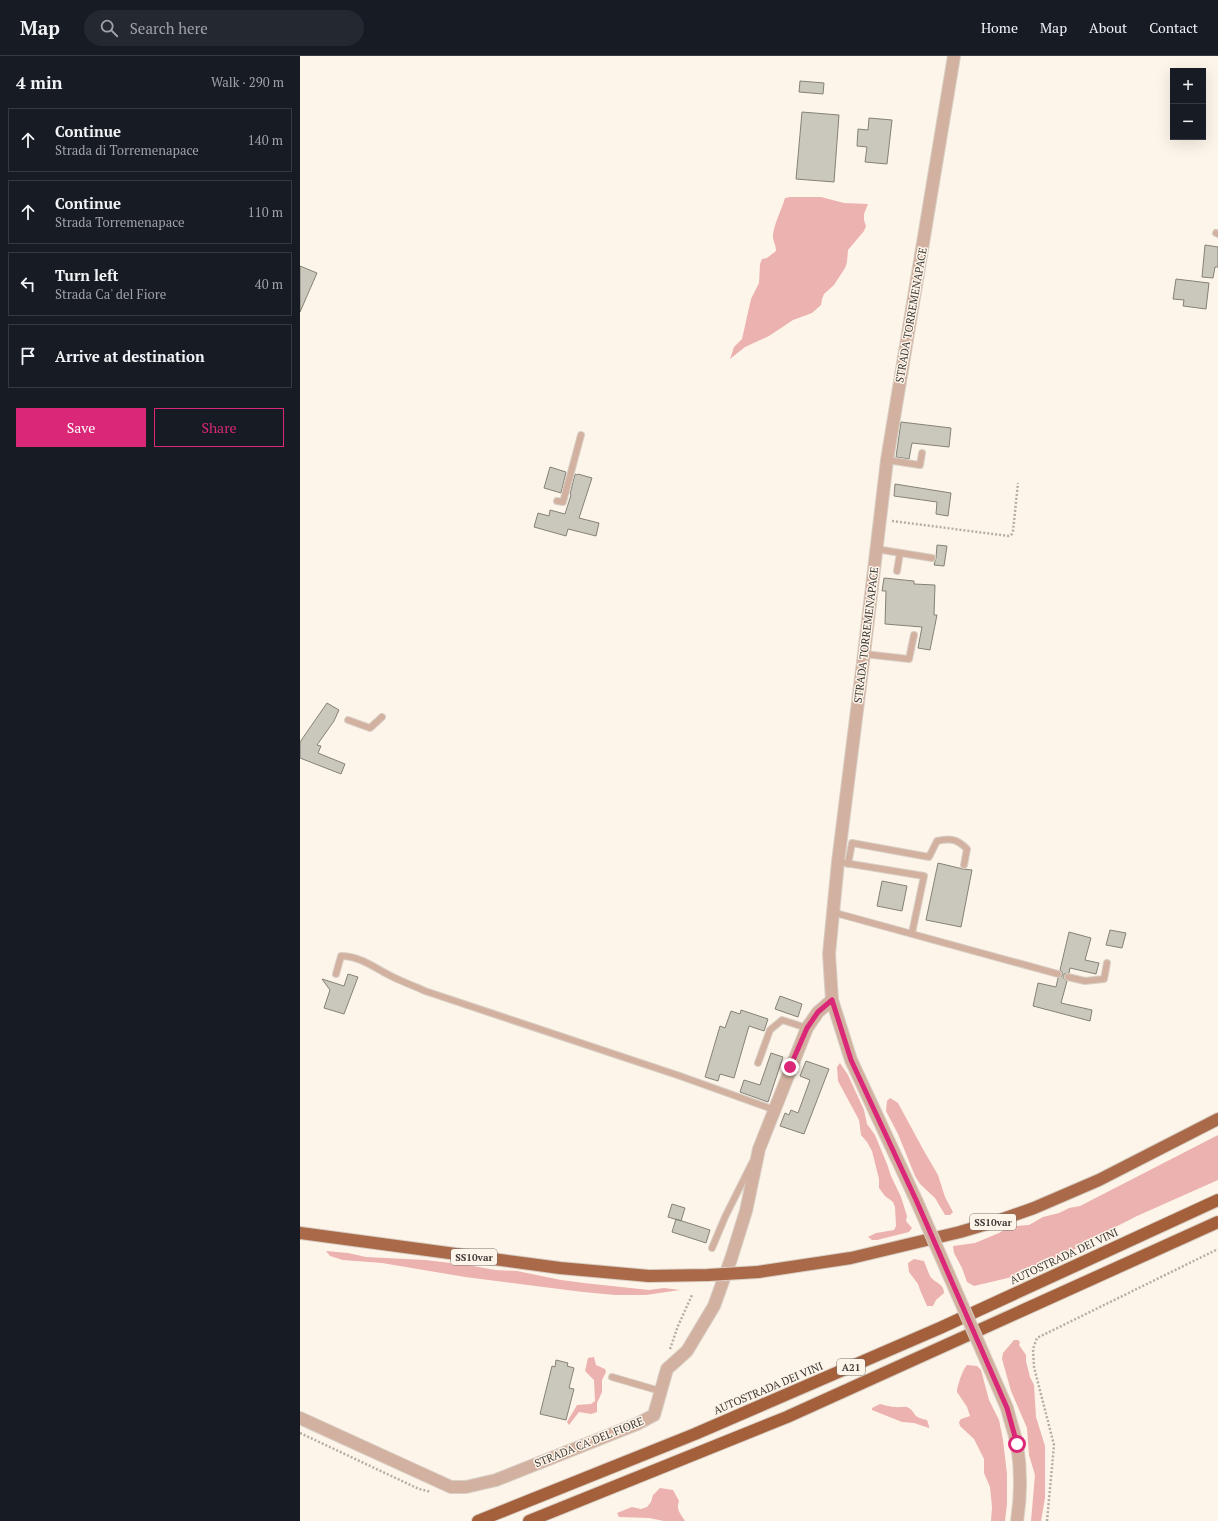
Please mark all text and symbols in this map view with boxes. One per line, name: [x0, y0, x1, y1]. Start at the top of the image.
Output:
search box: [84, 10, 364, 46]
text: Map: [20, 15, 60, 40]
icon: search: [98, 17, 120, 39]
text: Search here: [130, 18, 208, 38]
text: Home: [981, 18, 1018, 37]
text: Map: [1040, 18, 1067, 37]
text: About: [1089, 18, 1127, 37]
text: Contact: [1149, 18, 1198, 37]
map controls: [1170, 68, 1206, 140]
button: +: [1170, 68, 1206, 104]
text: 4 min: [16, 71, 63, 94]
text: Walk · 290 m: [211, 73, 284, 91]
button: −: [1170, 104, 1206, 140]
text: Continue: [55, 121, 121, 141]
icon: ahead: [17, 129, 39, 151]
text: 140 m: [248, 131, 283, 149]
text: Strada di Torremenapace: [55, 141, 199, 159]
text: Continue: [55, 193, 121, 213]
icon: ahead: [17, 201, 39, 223]
text: 110 m: [248, 203, 283, 221]
text: Strada Torremenapace: [55, 213, 185, 231]
street label: STRADA TORREMENAPACE: [892, 246, 930, 384]
text: Turn left: [55, 265, 119, 285]
icon: left: [17, 273, 39, 295]
text: 40 m: [255, 275, 283, 293]
text: Strada Ca' del Fiore: [55, 285, 166, 303]
icon: arrive: [17, 345, 39, 367]
text: Arrive at destination: [55, 346, 205, 366]
button: Save: [16, 408, 146, 447]
button: Share: [154, 408, 284, 447]
street label: STRADA TORREMENAPACE: [851, 566, 881, 704]
route end: [781, 1058, 799, 1076]
road number: SS10var: [970, 1214, 1016, 1230]
street label: AUTOSTRADA DEI VINI: [1008, 1225, 1120, 1287]
road number: SS10var: [451, 1249, 497, 1265]
street label: AUTOSTRADA DEI VINI: [711, 1359, 825, 1417]
road number: A21: [837, 1359, 865, 1375]
street label: STRADA CA' DEL FIORE: [532, 1414, 646, 1470]
route start: [1008, 1435, 1026, 1453]

